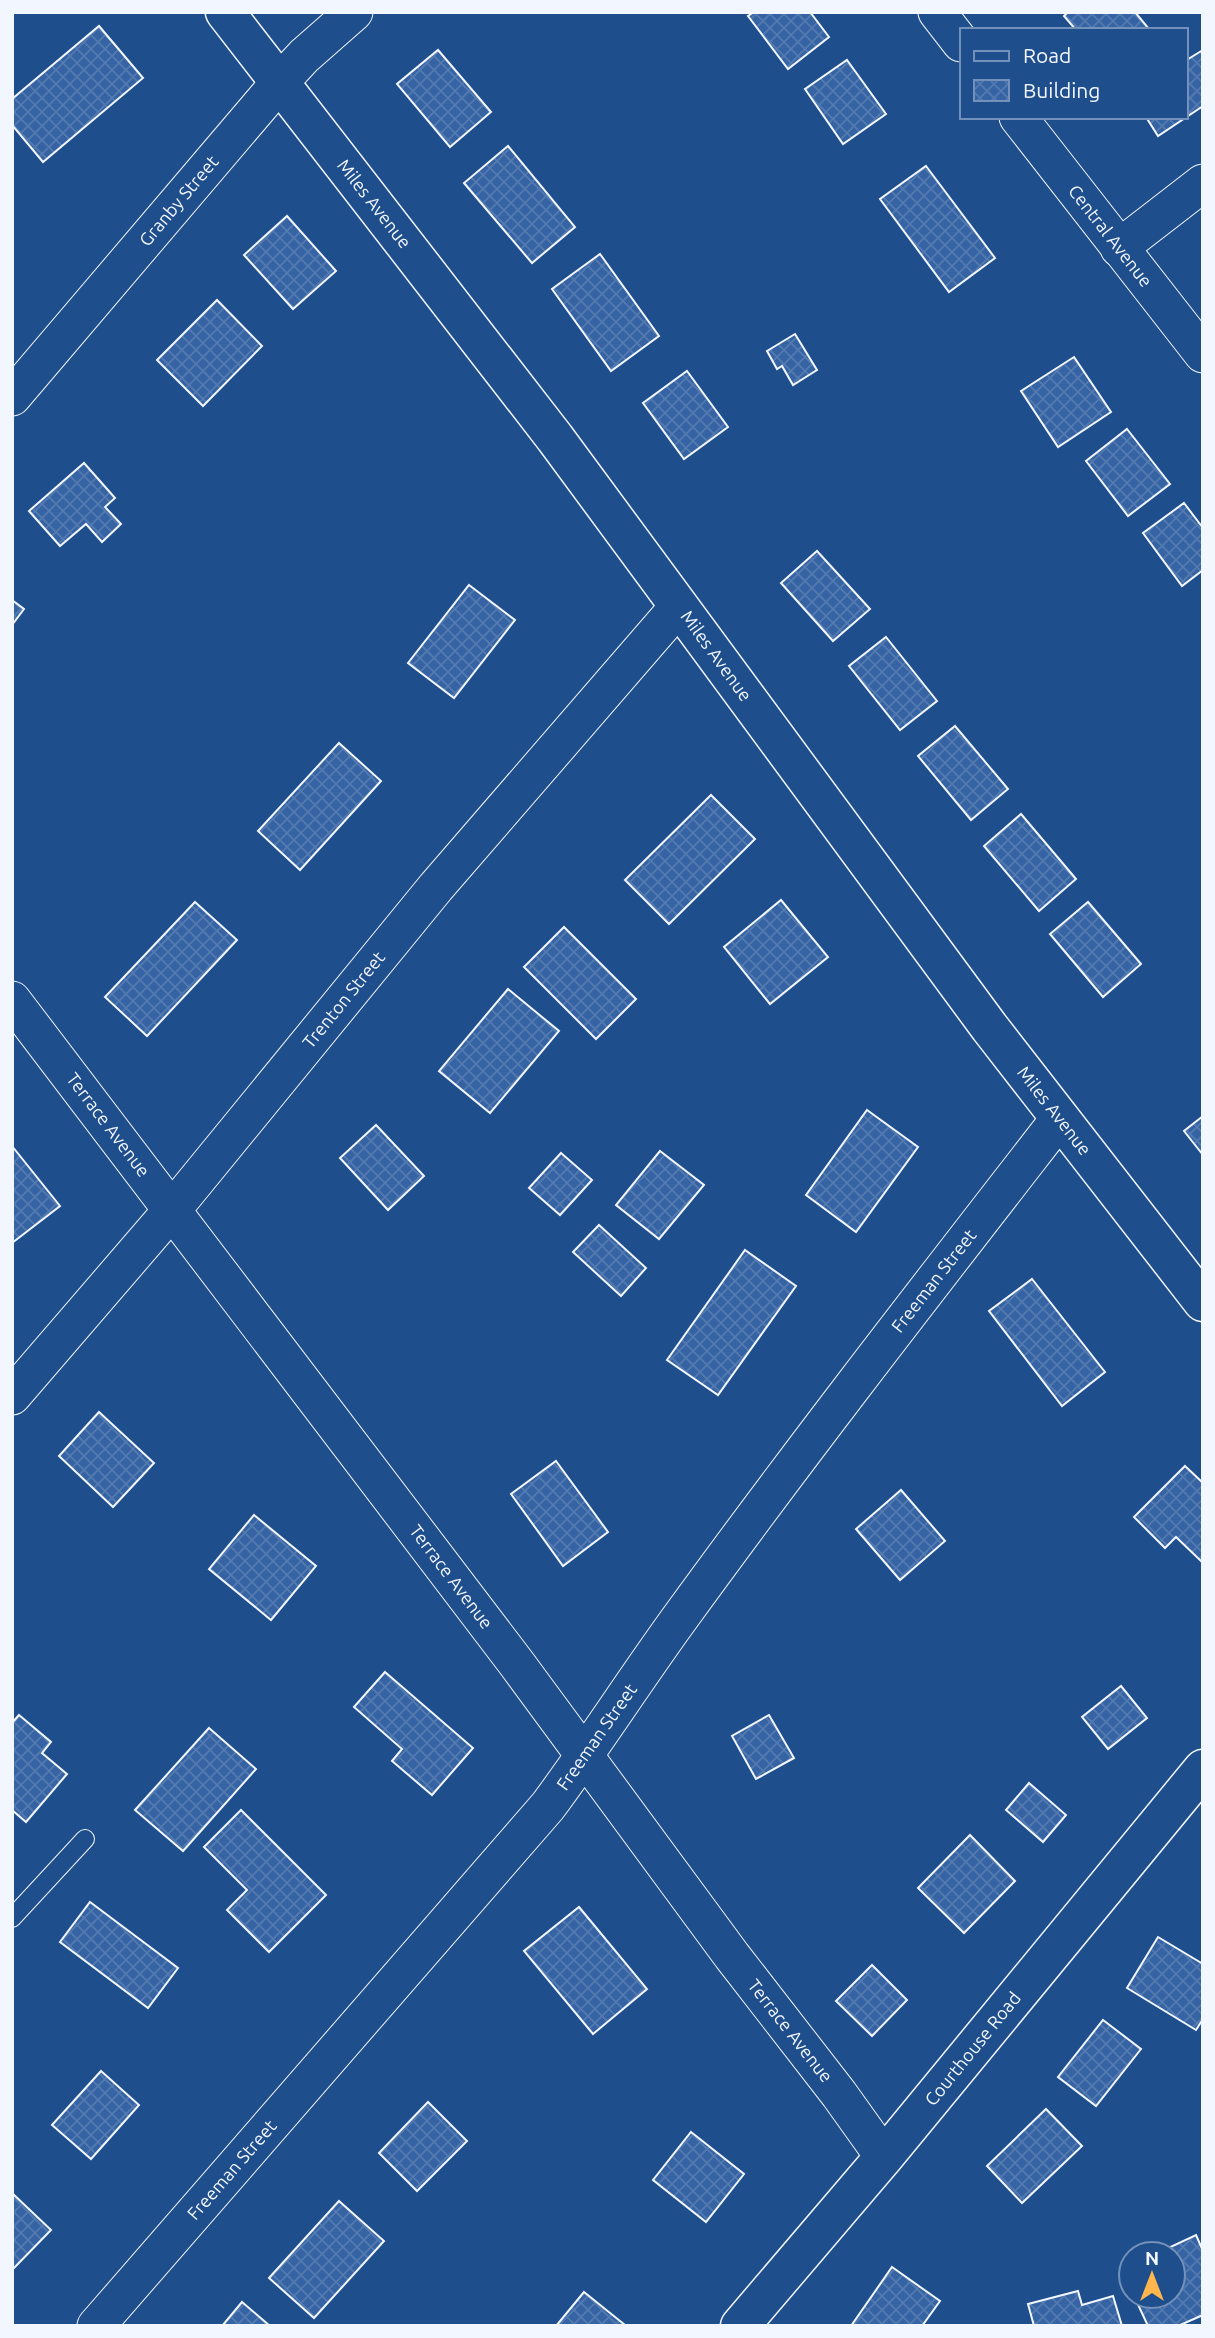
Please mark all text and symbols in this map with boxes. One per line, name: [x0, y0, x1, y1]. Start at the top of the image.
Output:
legend: [960, 28, 1187, 119]
text: Road: [1023, 43, 1071, 67]
text: Building: [1023, 78, 1100, 102]
street label: Granby Street: [135, 151, 222, 250]
street label: Miles Avenue: [334, 155, 416, 252]
street label: Central Avenue: [1065, 180, 1157, 290]
street label: Miles Avenue: [677, 606, 756, 705]
street label: Trenton Street: [298, 947, 388, 1052]
street label: Miles Avenue: [1014, 1062, 1096, 1159]
street label: Terrace Avenue: [63, 1068, 154, 1180]
street label: Freeman Street: [887, 1225, 980, 1336]
street label: Terrace Avenue: [406, 1520, 497, 1632]
street label: Freeman Street: [552, 1679, 640, 1793]
street label: Terrace Avenue: [744, 1975, 837, 2086]
street label: Courthouse Road: [920, 1988, 1024, 2109]
street label: Freeman Street: [183, 2116, 280, 2223]
north arrow: [1117, 2240, 1187, 2310]
text: N: [1145, 2247, 1159, 2269]

